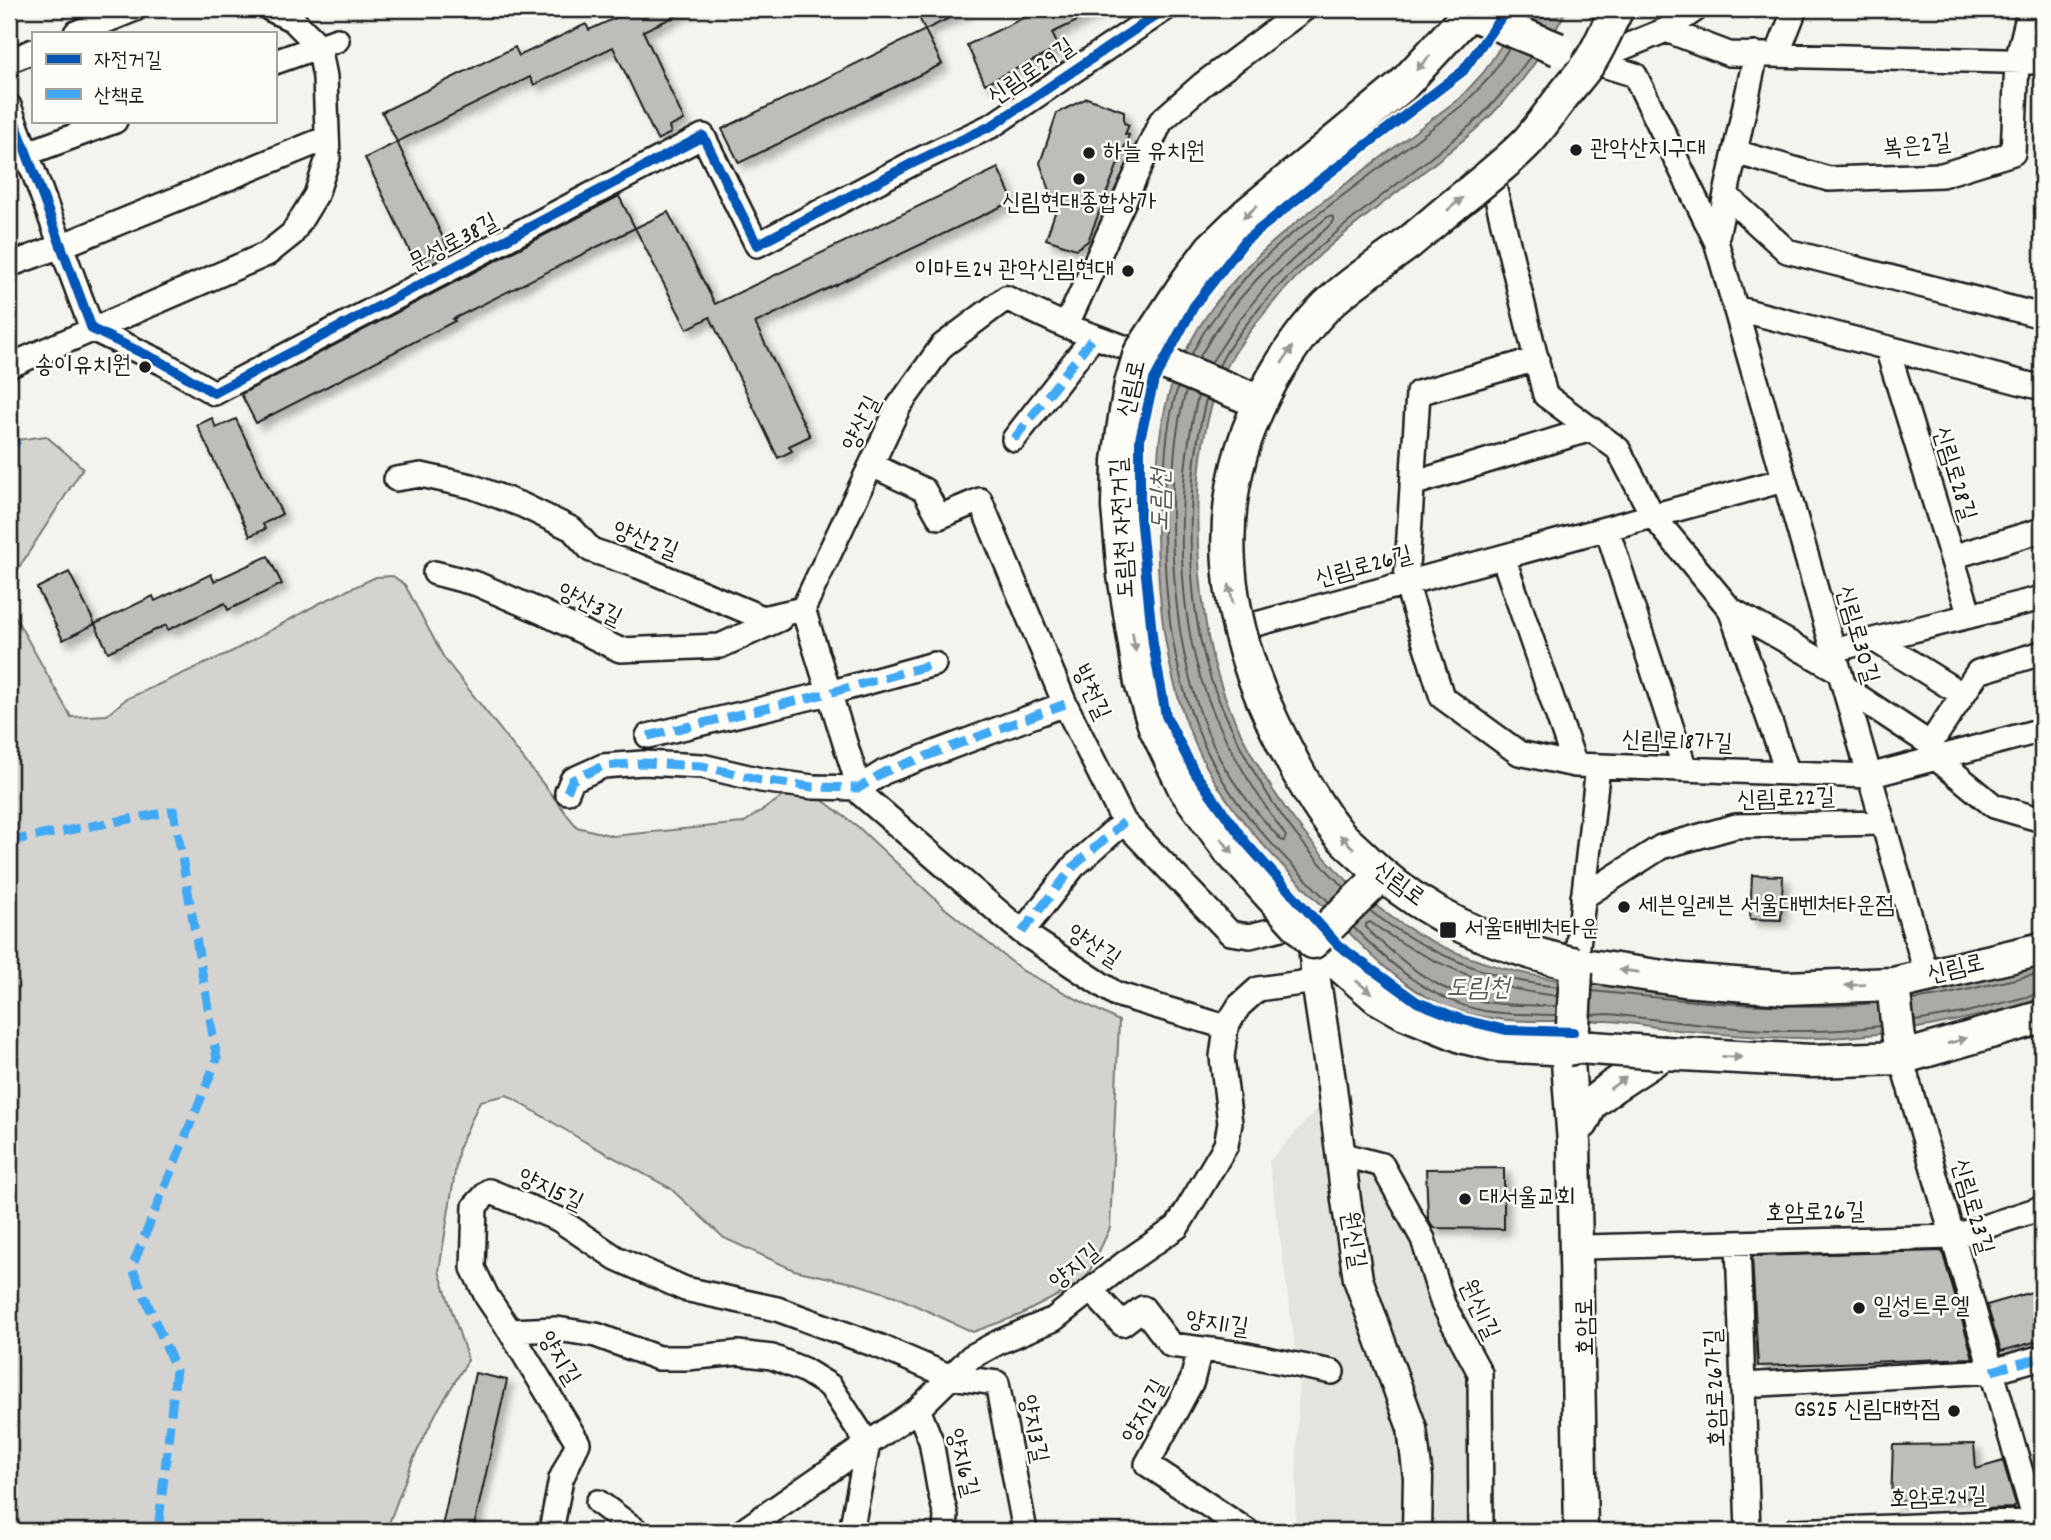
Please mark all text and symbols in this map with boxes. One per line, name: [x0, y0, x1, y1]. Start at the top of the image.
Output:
street label: 신림로29길: [982, 31, 1082, 115]
legend: [32, 32, 276, 122]
text: 자전거길: [94, 47, 162, 77]
one-way arrow: [1415, 54, 1431, 71]
text: 산책로: [94, 83, 145, 113]
street label: 복은2길: [1881, 127, 1953, 167]
place label: 관악산지구대: [1590, 133, 1706, 167]
place label: 하늘 유치원: [1103, 136, 1205, 170]
marker: 관악산지구대: [1568, 142, 1584, 158]
marker: 하늘 유치원: [1081, 145, 1097, 161]
marker: 신림현대종합상가: [1071, 171, 1087, 187]
place label: 신림현대종합상가: [1002, 187, 1156, 221]
one-way arrow: [1447, 197, 1464, 212]
one-way arrow: [1242, 203, 1259, 219]
street label: 문성로38길: [403, 206, 505, 282]
place label: 이마트24 관악신림현대: [914, 254, 1114, 288]
marker: 이마트24 관악신림현대: [1120, 263, 1136, 279]
one-way arrow: [1281, 345, 1294, 364]
place label: 송이유치원: [34, 350, 131, 384]
street label: 신림로: [1110, 357, 1156, 421]
marker: 송이유치원: [137, 359, 153, 375]
street label: 양산길: [835, 391, 891, 457]
street label: 신림로28길: [1923, 422, 1983, 526]
street label: 도림천 자전거길: [1103, 457, 1145, 599]
water label: 도림천: [1143, 465, 1181, 532]
street label: 양산2길: [607, 514, 683, 570]
street label: 신림로26길: [1312, 539, 1416, 597]
street label: 양산3길: [551, 576, 627, 636]
street label: 신림로30길: [1826, 582, 1886, 688]
one-way arrow: [1226, 583, 1237, 605]
one-way arrow: [1129, 631, 1140, 653]
street label: 방천길: [1062, 660, 1118, 726]
street label: 신림로18가길: [1621, 724, 1733, 762]
street label: 신림로22길: [1736, 781, 1836, 819]
one-way arrow: [1339, 834, 1356, 850]
one-way arrow: [1220, 837, 1234, 855]
street label: 신림로: [1365, 854, 1431, 916]
place label: 세븐일레븐 서울대벤처타운점: [1638, 890, 1895, 924]
marker: 세븐일레븐 서울대벤처타운점: [1616, 899, 1632, 915]
place label: 서울대벤처타운: [1464, 913, 1599, 947]
street label: 양산길: [1059, 917, 1127, 977]
marker: 서울대벤처타운: [1438, 920, 1458, 940]
street label: 신림로: [1924, 947, 1988, 993]
one-way arrow: [1618, 966, 1640, 977]
water label: 도림천: [1447, 971, 1512, 1008]
one-way arrow: [1355, 979, 1373, 993]
one-way arrow: [1844, 980, 1866, 991]
one-way arrow: [1947, 1036, 1968, 1046]
one-way arrow: [1721, 1051, 1743, 1062]
one-way arrow: [1609, 1076, 1627, 1090]
street label: 신림로23길: [1941, 1155, 2001, 1259]
street label: 양지5길: [512, 1161, 588, 1221]
place label: 대서울교회: [1479, 1182, 1576, 1216]
marker: 대서울교회: [1457, 1191, 1473, 1207]
street label: 호암로26길: [1765, 1196, 1865, 1232]
street label: 원신길: [1331, 1209, 1373, 1271]
street label: 양지길: [1043, 1237, 1109, 1299]
street label: 원신1길: [1449, 1274, 1507, 1346]
place label: 일성트루엘: [1873, 1291, 1970, 1325]
street label: 호암로: [1569, 1298, 1605, 1356]
marker: 일성트루엘: [1851, 1300, 1867, 1316]
street label: 양지1길: [1183, 1304, 1251, 1346]
street label: 양지길: [529, 1325, 587, 1393]
street label: 호암로26가길: [1698, 1328, 1736, 1448]
street label: 양지2길: [1115, 1374, 1177, 1450]
street label: 양지3길: [1009, 1392, 1055, 1466]
place label: GS25 신림대학점: [1794, 1394, 1940, 1428]
marker: GS25 신림대학점: [1946, 1403, 1962, 1419]
street label: 양지6길: [936, 1425, 986, 1501]
street label: 호암로24길: [1889, 1480, 1987, 1518]

